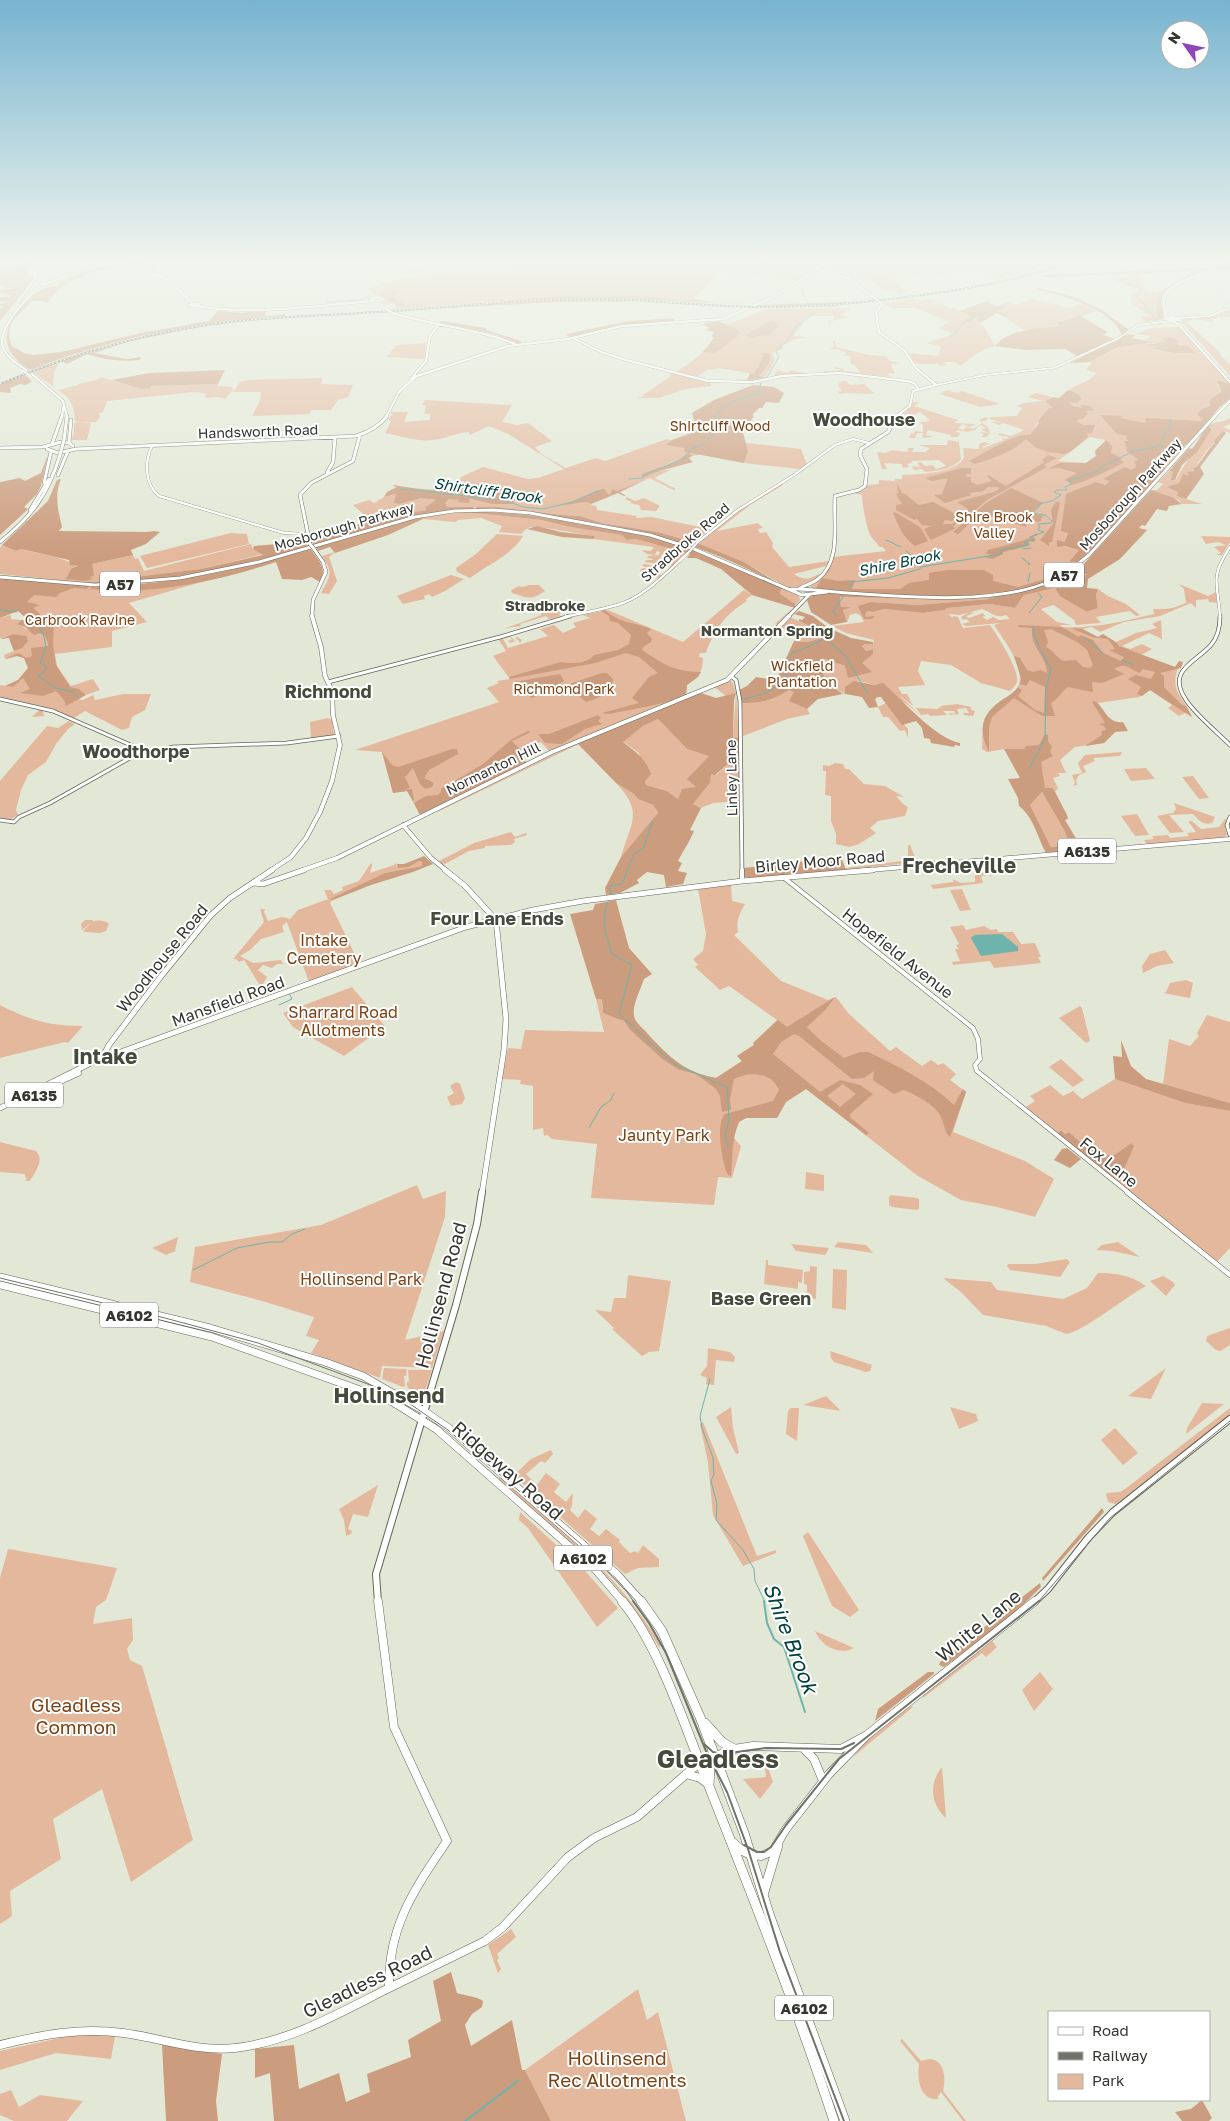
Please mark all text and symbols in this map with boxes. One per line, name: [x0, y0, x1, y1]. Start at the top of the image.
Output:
north arrow: [1160, 20, 1210, 70]
text: N: [1164, 29, 1184, 47]
district label: Woodhouse: [813, 408, 916, 430]
park label: Shirtcliff Wood: [670, 417, 770, 434]
street label: Handsworth Road: [197, 420, 319, 442]
street label: Mosborough Parkway: [1075, 434, 1185, 553]
water label: Shirtcliff Brook: [433, 473, 545, 507]
street label: Mosborough Parkway: [272, 498, 416, 554]
street label: Stradbroke Road: [637, 499, 733, 585]
park label: Shire Brook Valley: [955, 508, 1033, 541]
water label: Shire Brook: [856, 544, 943, 579]
road number: A57: [1044, 562, 1084, 588]
road number: A57: [100, 572, 140, 596]
district label: Stradbroke: [505, 596, 585, 614]
park label: Carbrook Ravine: [25, 611, 135, 628]
district label: Normanton Spring: [701, 621, 833, 639]
park label: Wickfield Plantation: [767, 657, 837, 690]
district label: Richmond: [284, 680, 372, 702]
park label: Richmond Park: [513, 680, 615, 697]
street label: Normanton Hill: [443, 738, 543, 798]
district label: Woodthorpe: [82, 740, 190, 762]
street label: Linley Lane: [722, 740, 740, 816]
road number: A6135: [1058, 838, 1116, 864]
street label: Birley Moor Road: [754, 845, 886, 877]
district label: Frecheville: [902, 852, 1016, 878]
street label: Woodhouse Road: [112, 900, 212, 1016]
street label: Hopefield Avenue: [838, 903, 958, 1003]
district label: Four Lane Ends: [430, 907, 564, 929]
park label: Intake Cemetery: [287, 930, 362, 968]
street label: Mansfield Road: [169, 971, 287, 1031]
park label: Sharrard Road Allotments: [288, 1002, 398, 1040]
district label: Intake: [73, 1043, 137, 1069]
road number: A6135: [5, 1082, 63, 1108]
park label: Jaunty Park: [618, 1125, 710, 1145]
street label: Fox Lane: [1076, 1133, 1142, 1191]
street label: Hollinsend Road: [409, 1219, 471, 1371]
park label: Hollinsend Park: [300, 1269, 422, 1289]
district label: Base Green: [711, 1287, 811, 1309]
road number: A6102: [100, 1302, 158, 1328]
district label: Hollinsend: [334, 1382, 444, 1408]
street label: Ridgeway Road: [448, 1416, 568, 1524]
road number: A6102: [554, 1546, 612, 1570]
water label: Shire Brook: [758, 1579, 825, 1699]
street label: White Lane: [931, 1584, 1025, 1666]
park label: Gleadless Common: [31, 1693, 121, 1738]
district label: Gleadless: [657, 1743, 779, 1774]
street label: Gleadless Road: [299, 1940, 435, 2022]
road number: A6102: [775, 1996, 833, 2020]
legend: [1048, 2011, 1210, 2101]
text: Road: [1092, 2021, 1129, 2039]
park label: Hollinsend Rec Allotments: [547, 2046, 687, 2091]
text: Railway: [1092, 2046, 1148, 2064]
text: Park: [1092, 2071, 1125, 2089]

